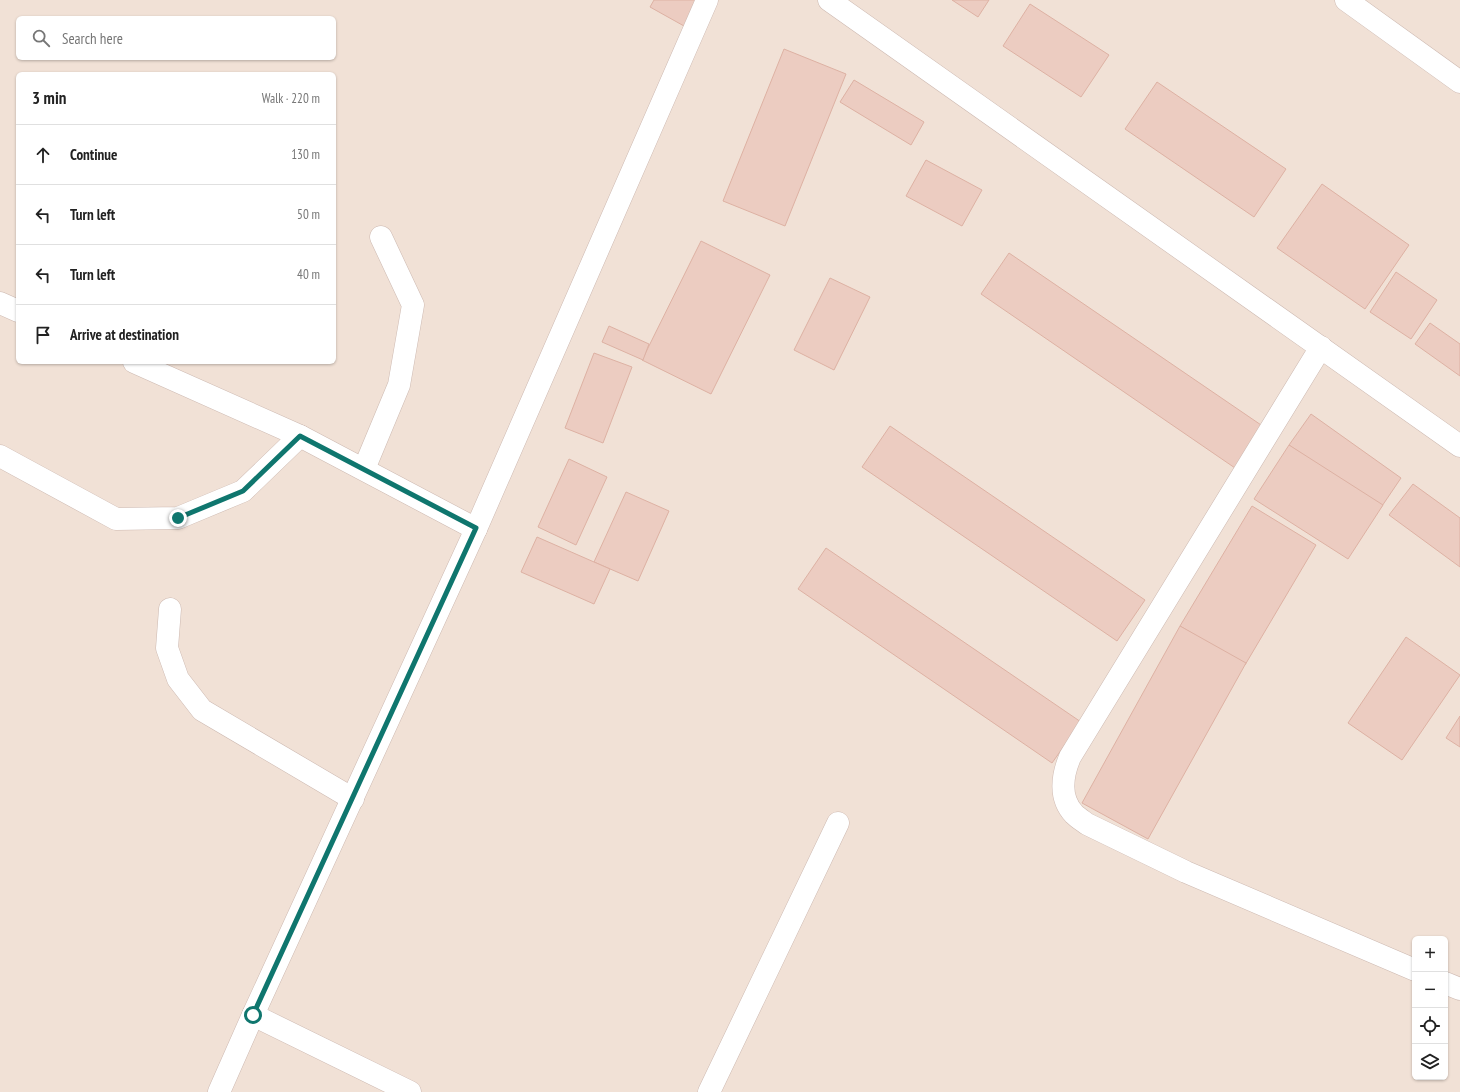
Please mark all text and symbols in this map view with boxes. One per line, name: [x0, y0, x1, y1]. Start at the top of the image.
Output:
search box: [16, 16, 336, 60]
icon: search: [30, 27, 52, 49]
text: Search here: [62, 29, 123, 48]
text: 3 min: [32, 87, 66, 109]
text: Walk · 220 m: [262, 90, 320, 107]
icon: ahead: [32, 144, 54, 166]
text: Continue: [70, 145, 117, 164]
text: 130 m: [291, 146, 320, 163]
icon: left: [32, 204, 54, 226]
text: Turn left: [70, 205, 115, 224]
text: 50 m: [297, 206, 320, 223]
icon: left: [32, 264, 54, 286]
text: Turn left: [70, 265, 115, 284]
text: 40 m: [297, 266, 320, 283]
icon: arrive: [32, 324, 54, 346]
text: Arrive at destination: [70, 325, 179, 344]
route end: [169, 509, 187, 527]
map controls: [1412, 936, 1448, 1080]
button: +: [1412, 936, 1448, 972]
button: −: [1412, 972, 1448, 1008]
route start: [244, 1006, 262, 1024]
button: locate: [1412, 1008, 1448, 1044]
button: layers: [1412, 1044, 1448, 1080]

